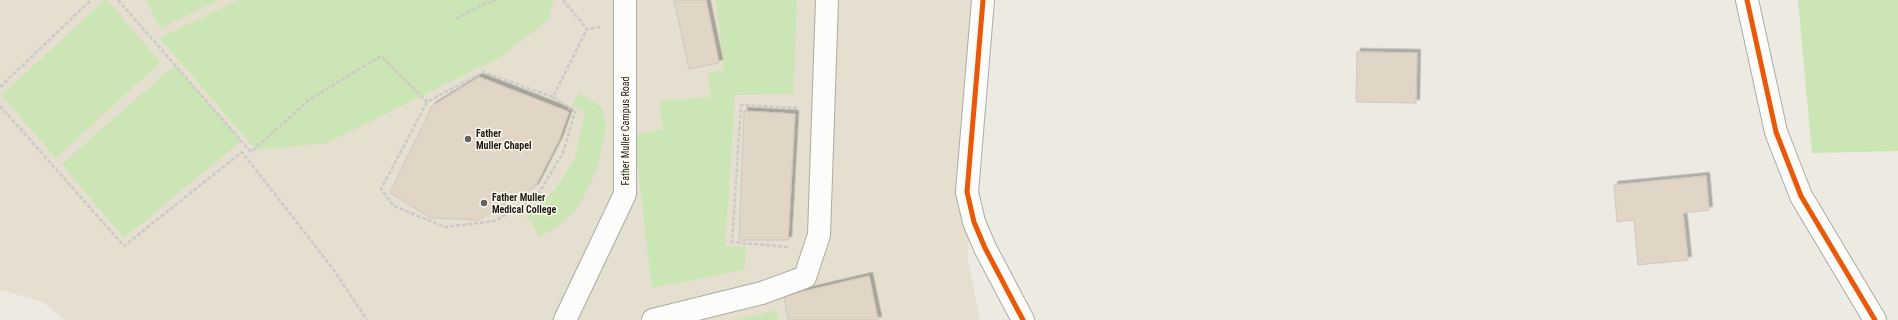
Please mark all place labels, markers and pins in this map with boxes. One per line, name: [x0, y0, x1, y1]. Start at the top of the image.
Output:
place label: Father Muller Chapel: [476, 128, 532, 151]
marker: Father Muller Chapel: [463, 134, 473, 144]
place label: Father Muller Medical College: [492, 192, 557, 215]
marker: Father Muller Medical College: [479, 198, 489, 208]

